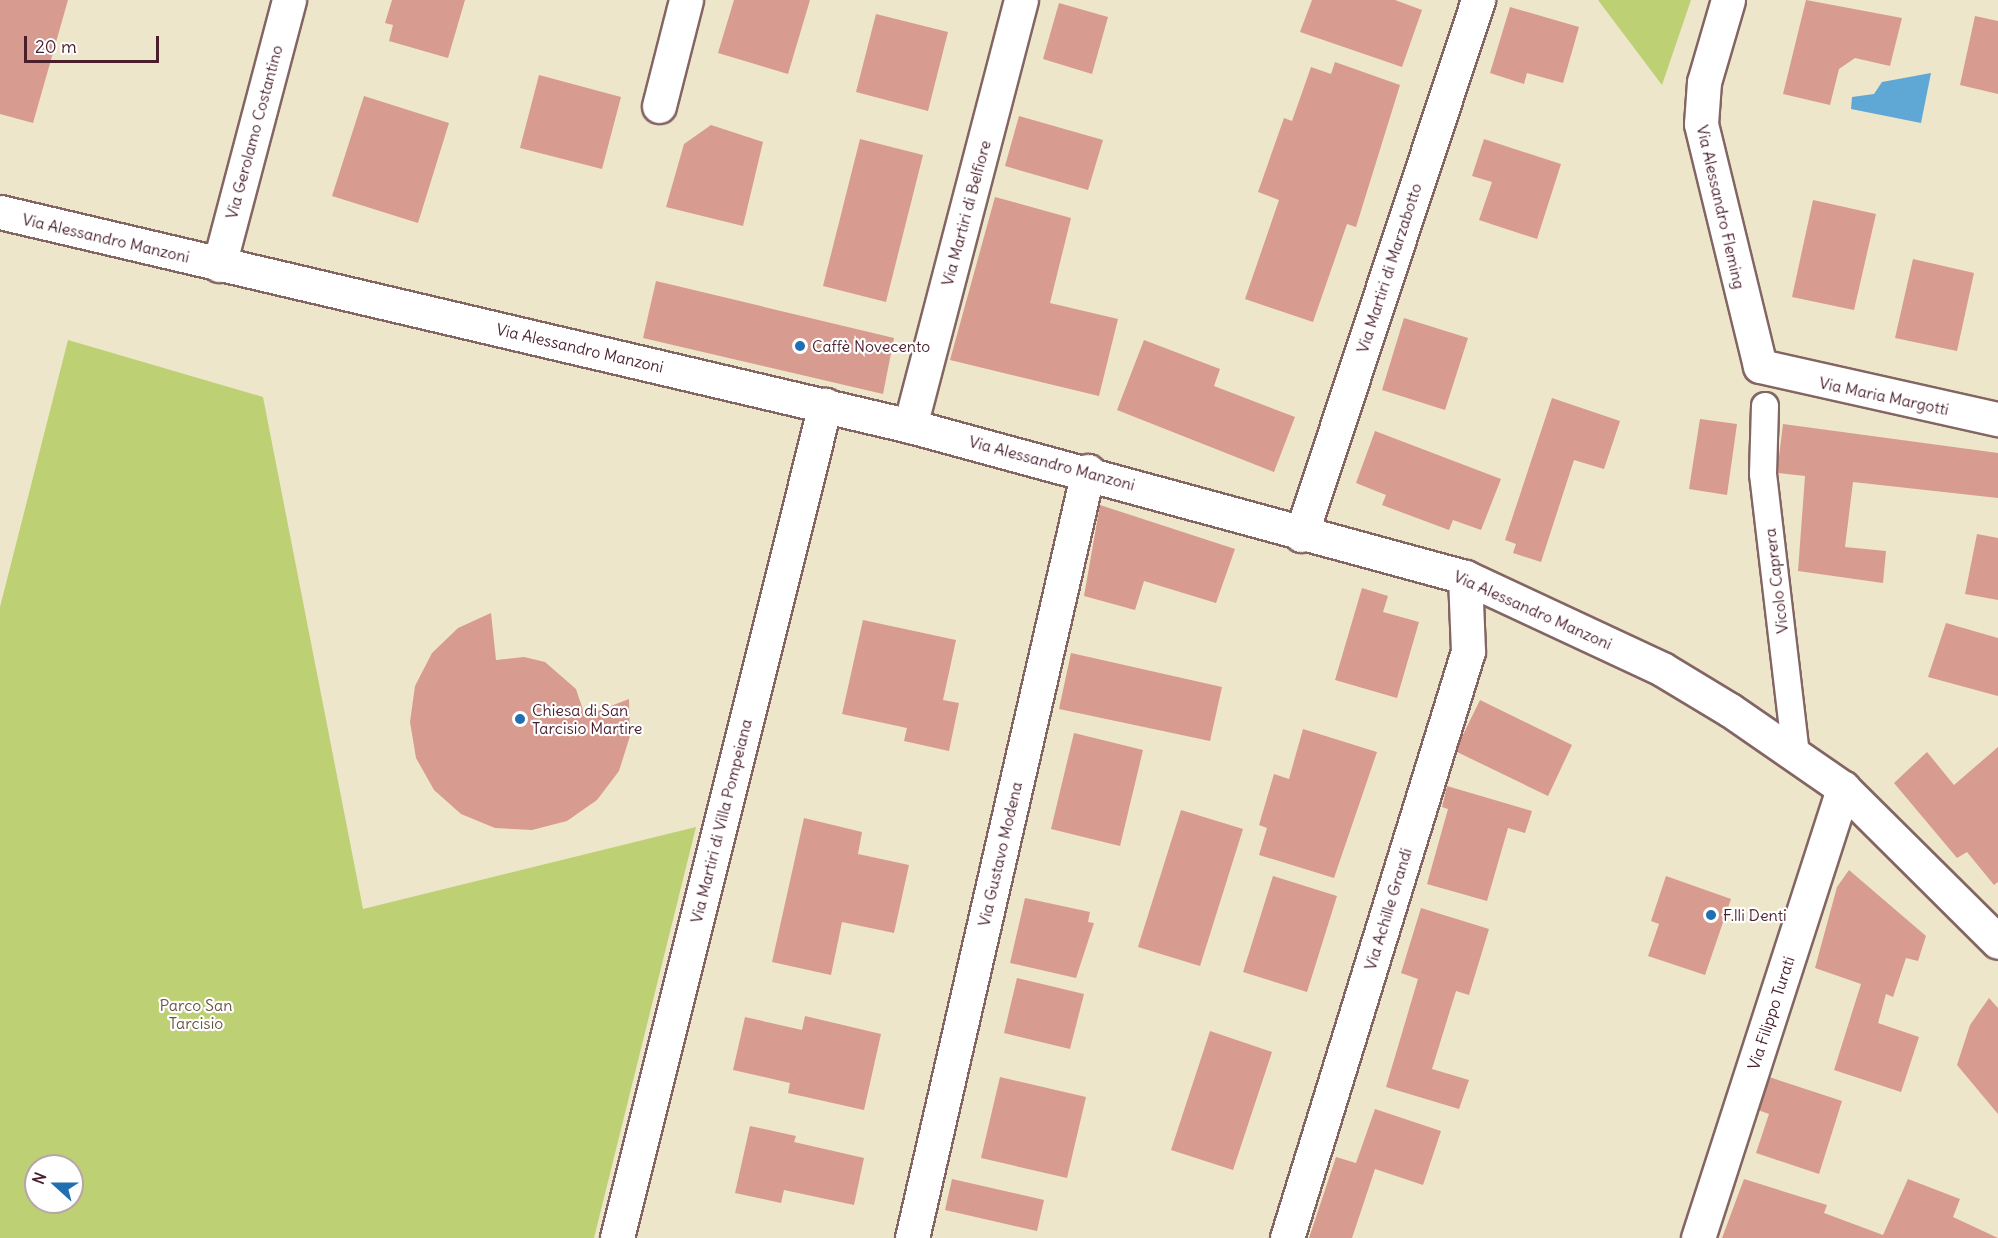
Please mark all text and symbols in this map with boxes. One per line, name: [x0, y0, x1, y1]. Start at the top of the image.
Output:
scale bar: [27, 24, 162, 62]
text: 20 m: [35, 35, 77, 58]
street label: Via Gerolamo Costantino: [222, 43, 286, 221]
street label: Via Alessandro Fleming: [1693, 123, 1749, 291]
street label: Via Martiri di Belfiore: [937, 138, 995, 288]
street label: Via Martiri di Marzabotto: [1352, 181, 1426, 355]
street label: Via Alessandro Manzoni: [20, 209, 192, 267]
street label: Via Alessandro Manzoni: [494, 319, 666, 377]
place label: Caffè Novecento: [812, 336, 930, 356]
marker: Caffè Novecento: [793, 339, 807, 353]
street label: Via Maria Margotti: [1817, 373, 1951, 419]
street label: Via Alessandro Manzoni: [967, 432, 1137, 494]
street label: Vicolo Caprera: [1760, 527, 1792, 635]
street label: Via Alessandro Manzoni: [1451, 566, 1615, 654]
place label: Chiesa di San Tarcisio Martire: [532, 700, 642, 738]
marker: Chiesa di San Tarcisio Martire: [513, 712, 527, 726]
street label: Via Martiri di Villa Pompeiana: [686, 717, 756, 925]
street label: Via Gustavo Modena: [974, 780, 1026, 928]
street label: Via Achille Grandi: [1360, 846, 1416, 972]
place label: F.lli Denti: [1723, 905, 1787, 925]
marker: F.lli Denti: [1704, 908, 1718, 922]
street label: Via Filippo Turati: [1744, 954, 1798, 1072]
park label: Parco San Tarcisio: [160, 995, 232, 1033]
north arrow: [24, 1154, 84, 1214]
text: N: [28, 1170, 50, 1187]

